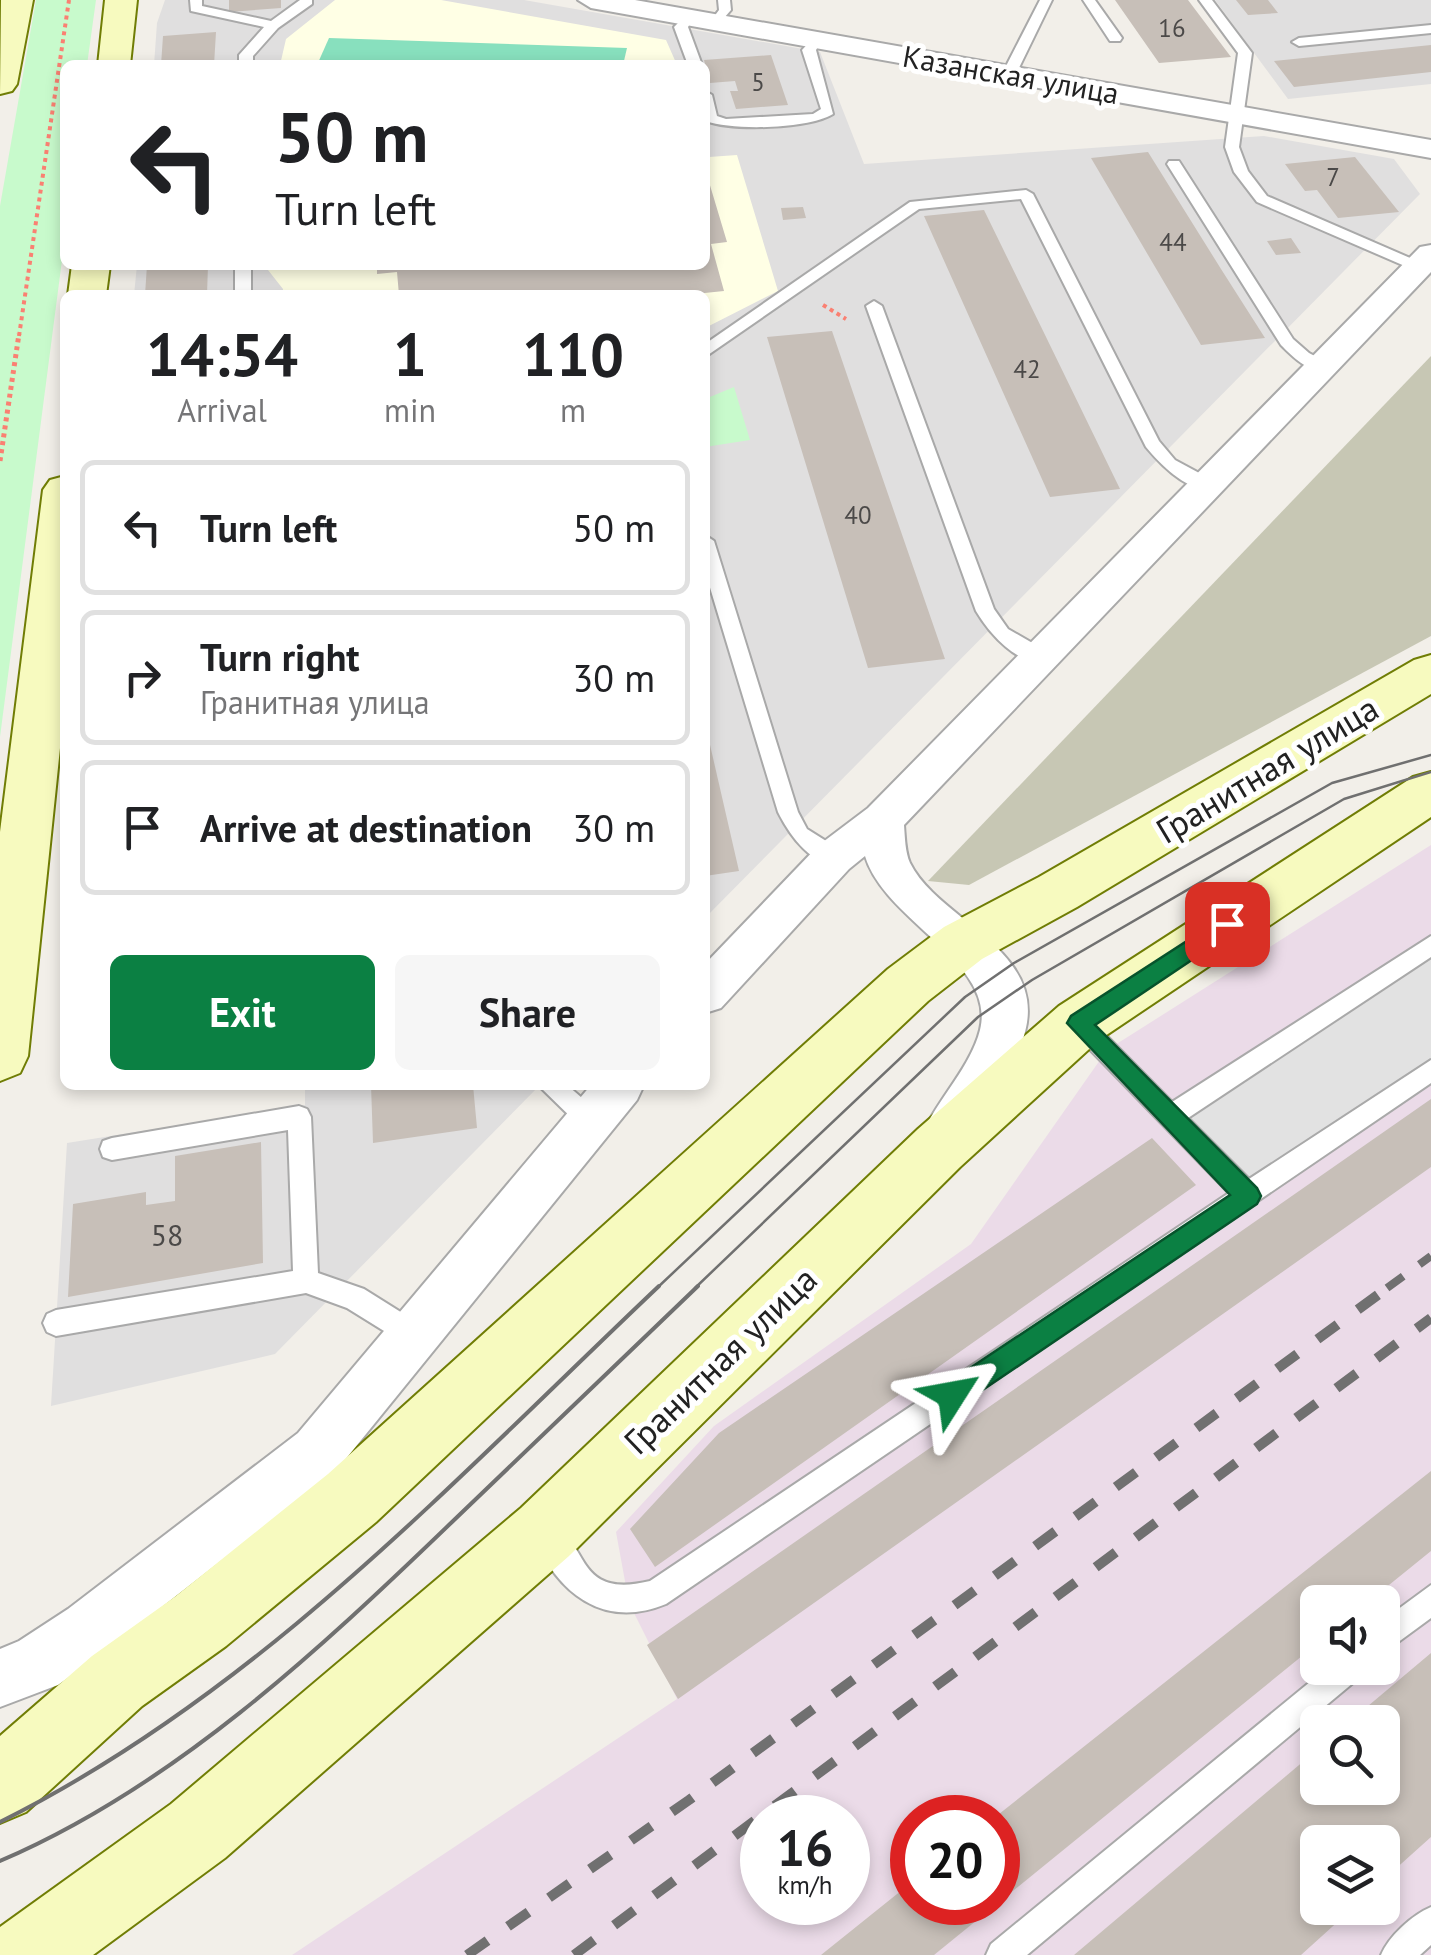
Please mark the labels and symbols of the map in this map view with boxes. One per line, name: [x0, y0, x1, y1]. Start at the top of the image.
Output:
house number: 16: [1158, 12, 1186, 44]
street label: Казанская улица: [900, 36, 1122, 112]
house number: 5: [751, 66, 765, 98]
house number: 7: [1326, 161, 1340, 193]
house number: 44: [1159, 226, 1187, 258]
house number: 42: [1013, 353, 1041, 385]
house number: 40: [844, 499, 872, 531]
street label: Гранитная улица: [1148, 685, 1386, 853]
pin: [1185, 882, 1270, 967]
house number: 58: [151, 1215, 183, 1254]
street label: Гранитная улица: [614, 1256, 826, 1464]
position arrow: [900, 1343, 1004, 1447]
speed limit sign: 20: [890, 1795, 1020, 1925]

